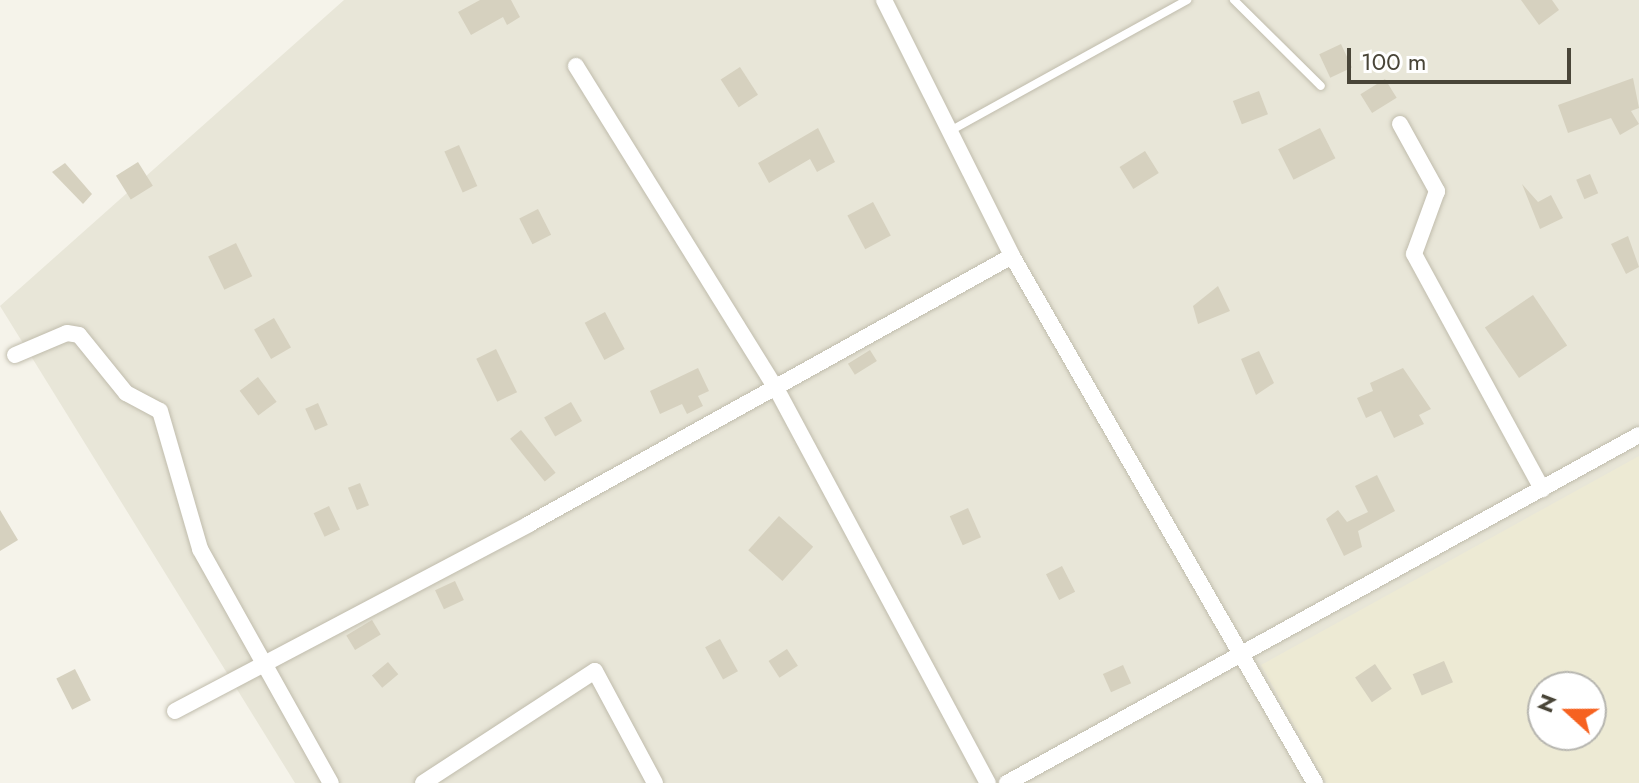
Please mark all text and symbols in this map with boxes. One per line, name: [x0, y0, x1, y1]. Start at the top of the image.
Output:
scale bar: [1351, 32, 1575, 82]
text: 100 m: [1361, 44, 1427, 79]
north arrow: [1527, 671, 1607, 751]
text: N: [1528, 689, 1565, 717]

